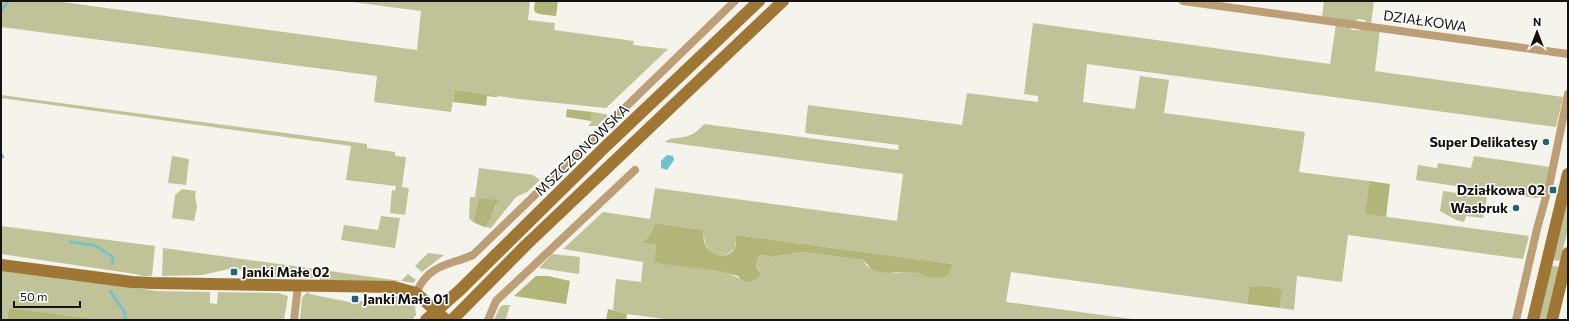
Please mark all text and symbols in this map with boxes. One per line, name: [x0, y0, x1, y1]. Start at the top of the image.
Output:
street label: DZIAŁKOWA: [1382, 6, 1468, 35]
north arrow: [1517, 12, 1557, 52]
text: N: [1533, 15, 1541, 28]
street label: MSZCZONOWSKA: [531, 100, 632, 199]
place label: Super Delikatesy: [1429, 133, 1538, 150]
marker: Super Delikatesy: [1541, 137, 1551, 147]
place label: Działkowa 02: [1457, 181, 1545, 198]
marker: Działkowa 02: [1548, 185, 1558, 195]
place label: Wasbruk: [1450, 199, 1508, 216]
marker: Wasbruk: [1511, 203, 1521, 213]
place label: Janki Małe 02: [242, 263, 330, 280]
marker: Janki Małe 02: [229, 267, 239, 277]
scale bar: [14, 283, 80, 309]
text: 50 m: [20, 289, 48, 303]
place label: Janki Małe 01: [363, 290, 449, 307]
marker: Janki Małe 01: [350, 294, 360, 304]

